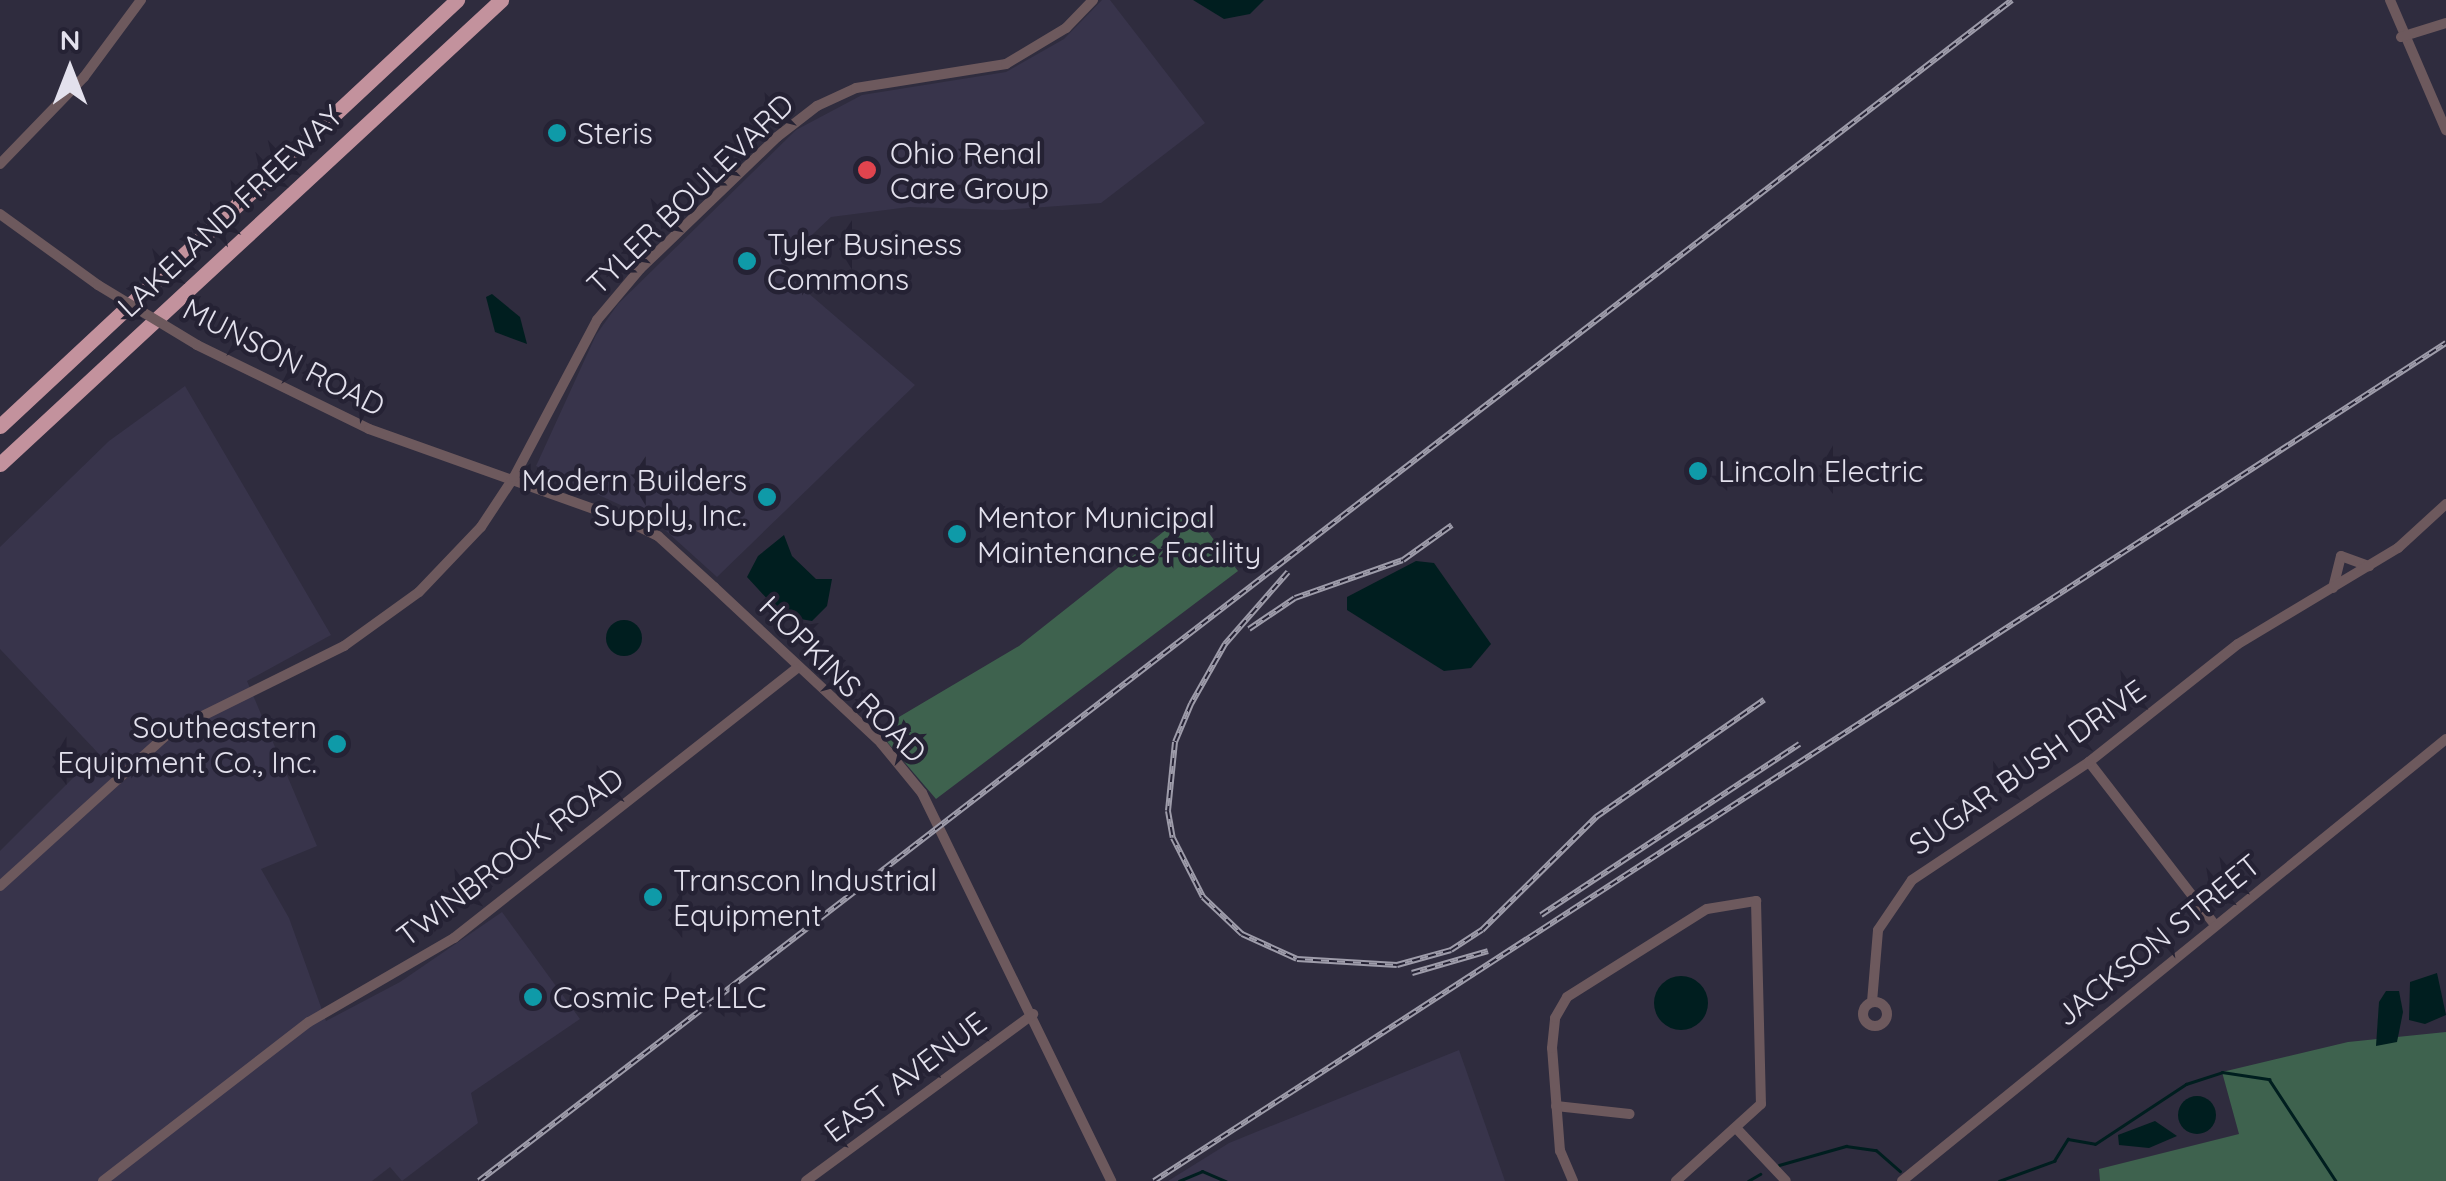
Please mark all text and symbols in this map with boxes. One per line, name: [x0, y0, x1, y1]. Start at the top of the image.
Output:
north arrow: [20, 20, 120, 120]
text: N: [60, 22, 80, 57]
street label: TYLER BOULEVARD: [579, 86, 801, 302]
street label: LAKELAND FREEWAY: [110, 98, 350, 324]
place label: Steris: [577, 115, 653, 151]
marker: Steris: [546, 122, 568, 144]
place label: Ohio Renal Care Group: [890, 135, 1049, 206]
marker: Ohio Renal Care Group: [854, 157, 880, 183]
place label: Tyler Business Commons: [767, 226, 962, 296]
marker: Tyler Business Commons: [736, 250, 758, 272]
street label: MUNSON ROAD: [177, 291, 391, 423]
place label: Lincoln Electric: [1718, 453, 1924, 489]
marker: Lincoln Electric: [1687, 460, 1709, 482]
place label: Modern Builders Supply, Inc.: [521, 462, 747, 532]
marker: Modern Builders Supply, Inc.: [756, 486, 778, 508]
place label: Mentor Municipal Maintenance Facility: [977, 499, 1261, 570]
marker: Mentor Municipal Maintenance Facility: [946, 523, 968, 545]
street label: HOPKINS ROAD: [752, 588, 934, 770]
street label: SUGAR BUSH DRIVE: [1902, 672, 2152, 862]
place label: Southeastern Equipment Co., Inc.: [57, 709, 317, 780]
marker: Southeastern Equipment Co., Inc.: [326, 733, 348, 755]
street label: TWINBROOK ROAD: [390, 760, 630, 954]
street label: JACKSON STREET: [2048, 847, 2268, 1033]
place label: Transcon Industrial Equipment: [673, 862, 937, 932]
marker: Transcon Industrial Equipment: [642, 886, 664, 908]
place label: Cosmic Pet LLC: [553, 979, 766, 1015]
marker: Cosmic Pet LLC: [522, 986, 544, 1008]
street label: EAST AVENUE: [817, 1004, 993, 1150]

